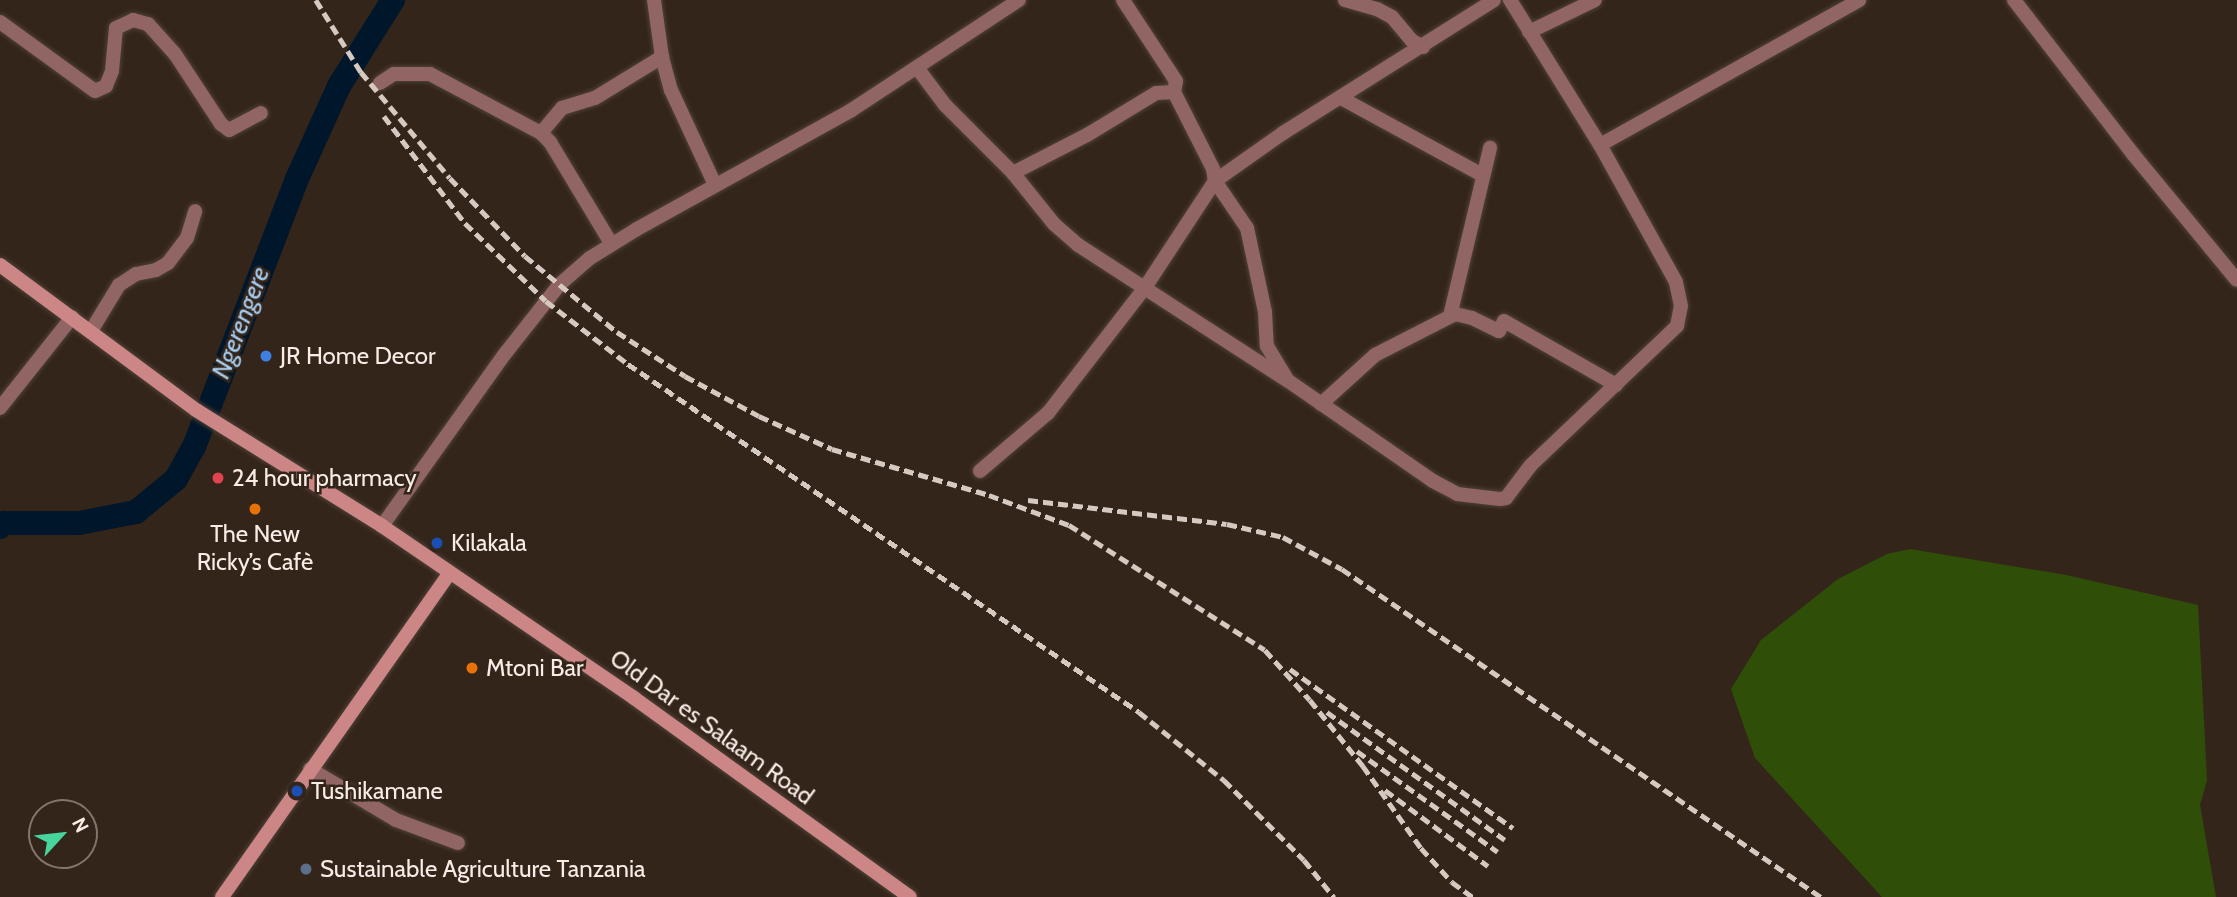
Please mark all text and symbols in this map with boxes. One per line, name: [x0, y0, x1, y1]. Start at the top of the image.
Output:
water label: Ngerengere: [205, 263, 277, 383]
place label: JR Home Decor: [280, 342, 436, 370]
marker: JR Home Decor: [258, 348, 274, 364]
place label: 24 hour pharmacy: [232, 464, 417, 492]
marker: 24 hour pharmacy: [210, 470, 226, 486]
marker: The New Ricky’s Cafè: [247, 501, 263, 517]
place label: The New Ricky’s Cafè: [197, 520, 313, 576]
place label: Kilakala: [451, 529, 527, 557]
marker: Kilakala: [429, 535, 445, 551]
street label: Old Dar es Salaam Road: [605, 643, 819, 811]
place label: Mtoni Bar: [486, 654, 584, 682]
marker: Mtoni Bar: [464, 660, 480, 676]
place label: Tushikamane: [311, 777, 443, 805]
marker: Tushikamane: [289, 783, 305, 799]
north arrow: [28, 799, 98, 869]
text: N: [67, 814, 94, 836]
place label: Sustainable Agriculture Tanzania: [320, 855, 646, 883]
marker: Sustainable Agriculture Tanzania: [298, 861, 314, 877]

